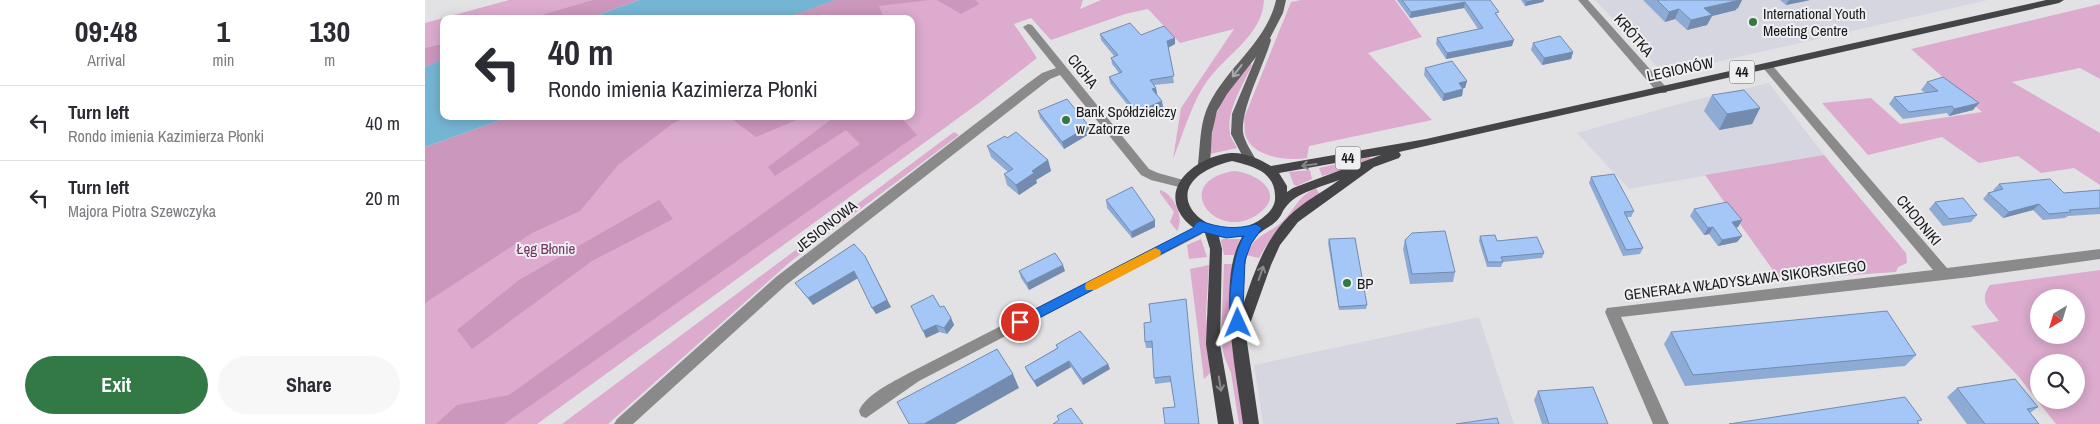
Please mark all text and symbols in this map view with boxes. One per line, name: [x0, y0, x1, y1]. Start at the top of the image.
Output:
place label: International Youth Meeting Centre: [1763, 3, 1866, 41]
street label: KRÓTKA: [1609, 9, 1659, 62]
text: 09:48: [75, 11, 138, 51]
text: 1: [217, 11, 230, 51]
text: 130: [309, 11, 350, 51]
marker: International Youth Meeting Centre: [1747, 16, 1759, 28]
text: 40 m: [548, 29, 613, 76]
icon: left: [465, 35, 530, 100]
text: Arrival: [87, 49, 125, 71]
text: min: [212, 49, 234, 71]
text: m: [324, 49, 335, 71]
street label: CICHA: [1063, 50, 1104, 93]
street label: LEGIONÓW: [1645, 52, 1716, 86]
road number: 44: [1729, 61, 1755, 84]
one-way arrow: [1232, 64, 1243, 77]
text: Rondo imienia Kazimierza Płonki: [548, 74, 818, 104]
text: Turn left: [68, 99, 129, 125]
place label: Bank Spółdzielczy w Zatorze: [1076, 101, 1177, 139]
icon: left: [25, 109, 53, 137]
text: 40 m: [365, 110, 400, 136]
marker: Bank Spółdzielczy w Zatorze: [1060, 114, 1072, 126]
text: Rondo imienia Kazimierza Płonki: [68, 125, 264, 147]
road number: 44: [1335, 146, 1361, 170]
one-way arrow: [1301, 160, 1317, 170]
text: Turn left: [68, 174, 129, 200]
icon: left: [25, 184, 53, 212]
text: 20 m: [365, 185, 400, 211]
street label: CHODNIKI: [1892, 190, 1946, 250]
street label: JESIONOWA: [791, 195, 862, 257]
text: Majora Piotra Szewczyka: [68, 200, 216, 222]
park label: Łęg Błonie: [517, 238, 576, 259]
street label: GENERAŁA WŁADYSŁAWA SIKORSKIEGO: [1623, 255, 1867, 305]
one-way arrow: [1256, 266, 1266, 282]
place label: BP: [1357, 273, 1373, 294]
marker: BP: [1341, 277, 1353, 289]
north arrow: [2030, 289, 2085, 344]
map controls: [2030, 289, 2085, 409]
position arrow: [1211, 296, 1263, 348]
pin: [999, 301, 1041, 343]
icon: arrive: [1006, 308, 1034, 336]
button: search: [2030, 354, 2085, 409]
button: Exit: [25, 356, 208, 414]
button: Share: [218, 356, 400, 414]
one-way arrow: [1215, 376, 1225, 392]

